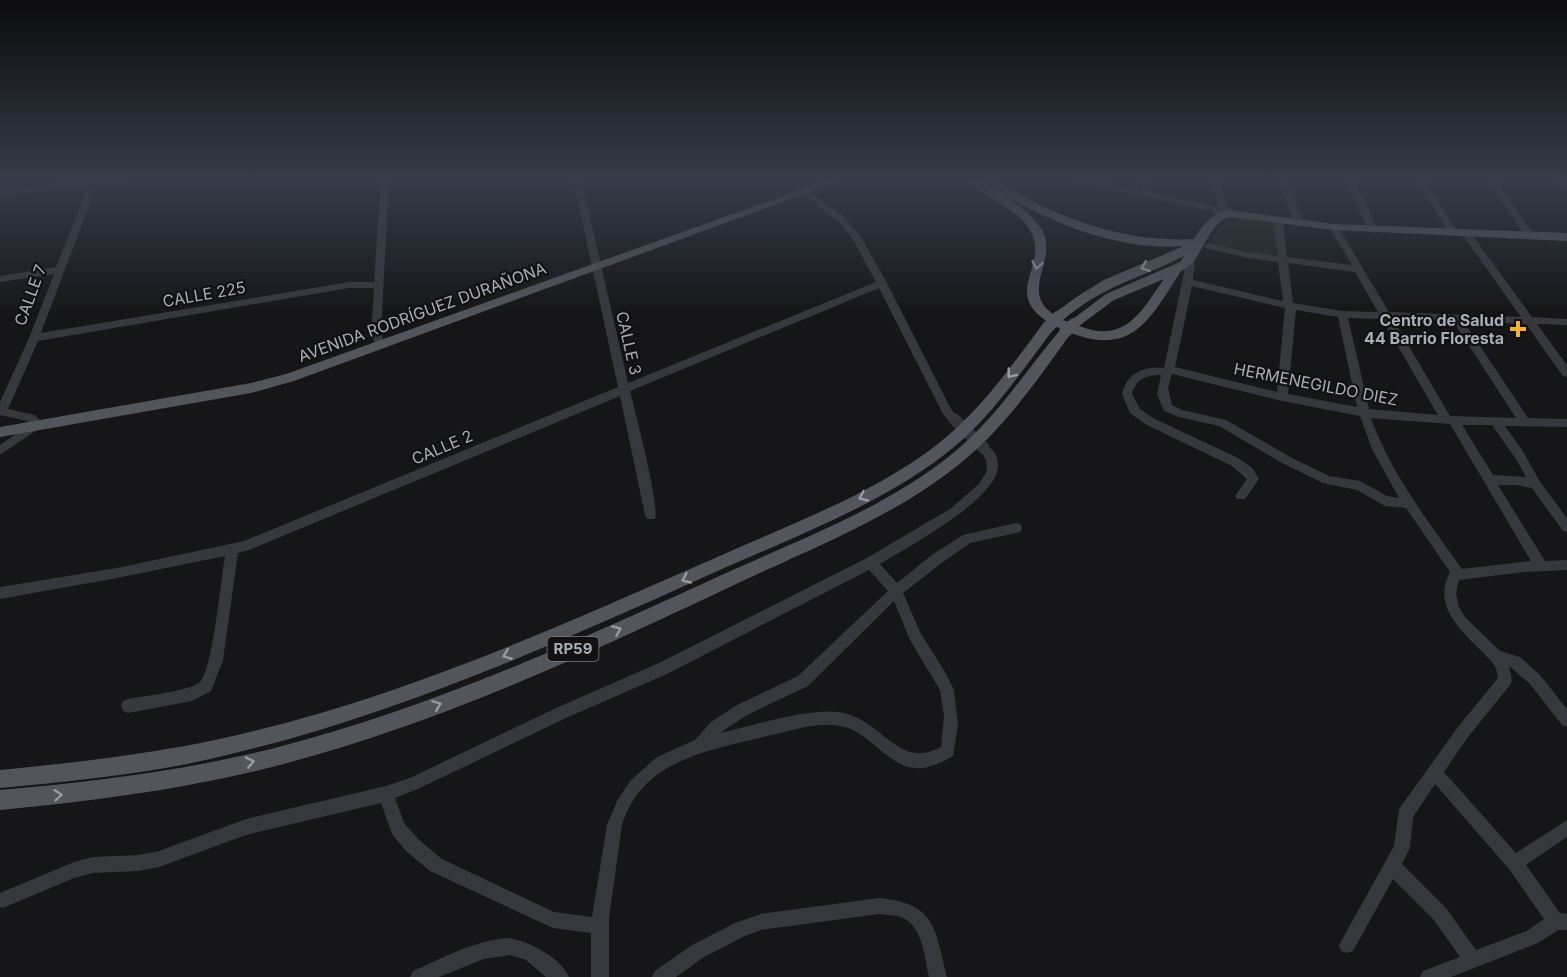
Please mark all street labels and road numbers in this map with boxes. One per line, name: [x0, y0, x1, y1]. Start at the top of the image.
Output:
street label: AVENIDA RODRÍGUEZ DURAÑONA: [295, 258, 549, 366]
street label: CALLE 7: [10, 262, 50, 328]
street label: CALLE 225: [161, 277, 247, 311]
street label: CALLE 3: [612, 309, 646, 377]
street label: HERMENEGILDO DIEZ: [1232, 358, 1400, 410]
street label: CALLE 2: [408, 425, 476, 469]
road number: RP59: [548, 637, 598, 661]

